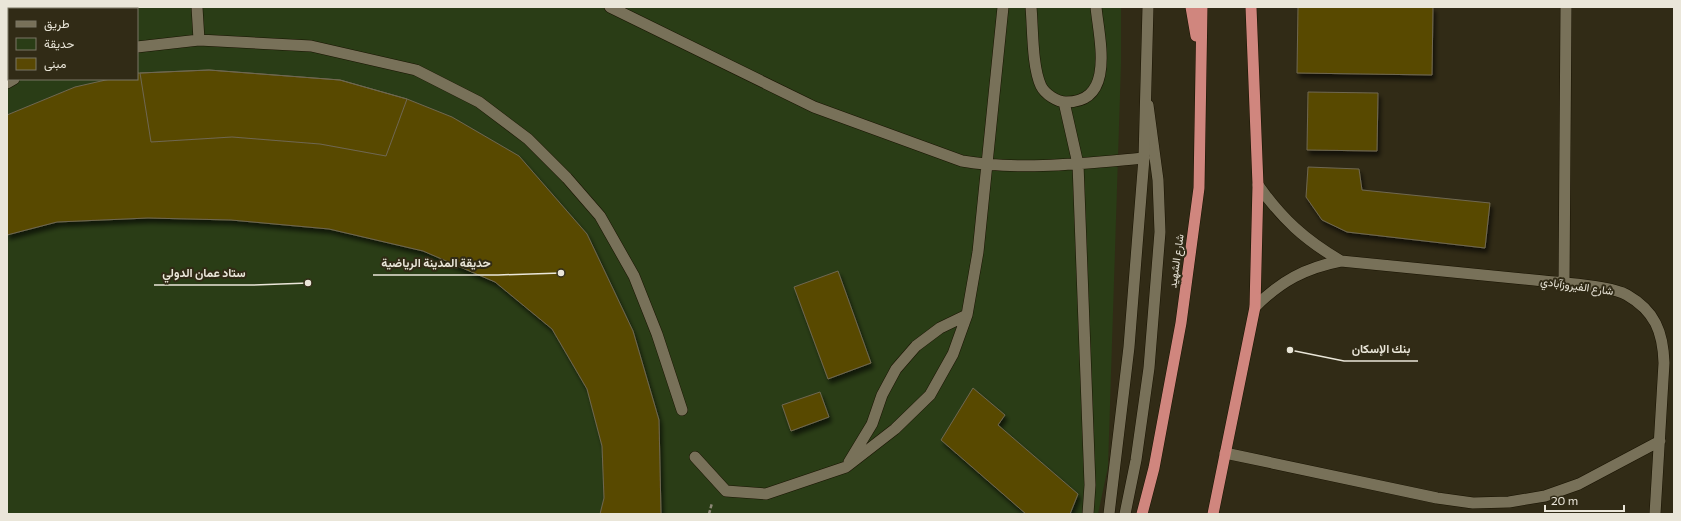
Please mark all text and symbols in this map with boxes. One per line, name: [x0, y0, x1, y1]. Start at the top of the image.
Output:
legend: [8, 8, 138, 80]
text: طريق: [44, 16, 70, 32]
text: حديقة: [44, 36, 74, 51]
text: مبنى: [44, 56, 66, 72]
street label: شارع الشهيد: [1165, 233, 1188, 289]
callout: حديقة المدينة الرياضية: [373, 251, 498, 275]
text: حديقة المدينة الرياضية: [381, 255, 491, 271]
callout: ستاد عمان الدولي: [154, 261, 254, 285]
text: ستاد عمان الدولي: [162, 265, 246, 283]
street label: شارع الفيروزآبادي: [1539, 274, 1615, 301]
callout: بنك الإسكان: [1344, 337, 1418, 361]
text: بنك الإسكان: [1352, 341, 1411, 357]
scale bar: [1545, 487, 1624, 513]
text: 20 m: [1551, 493, 1578, 507]

